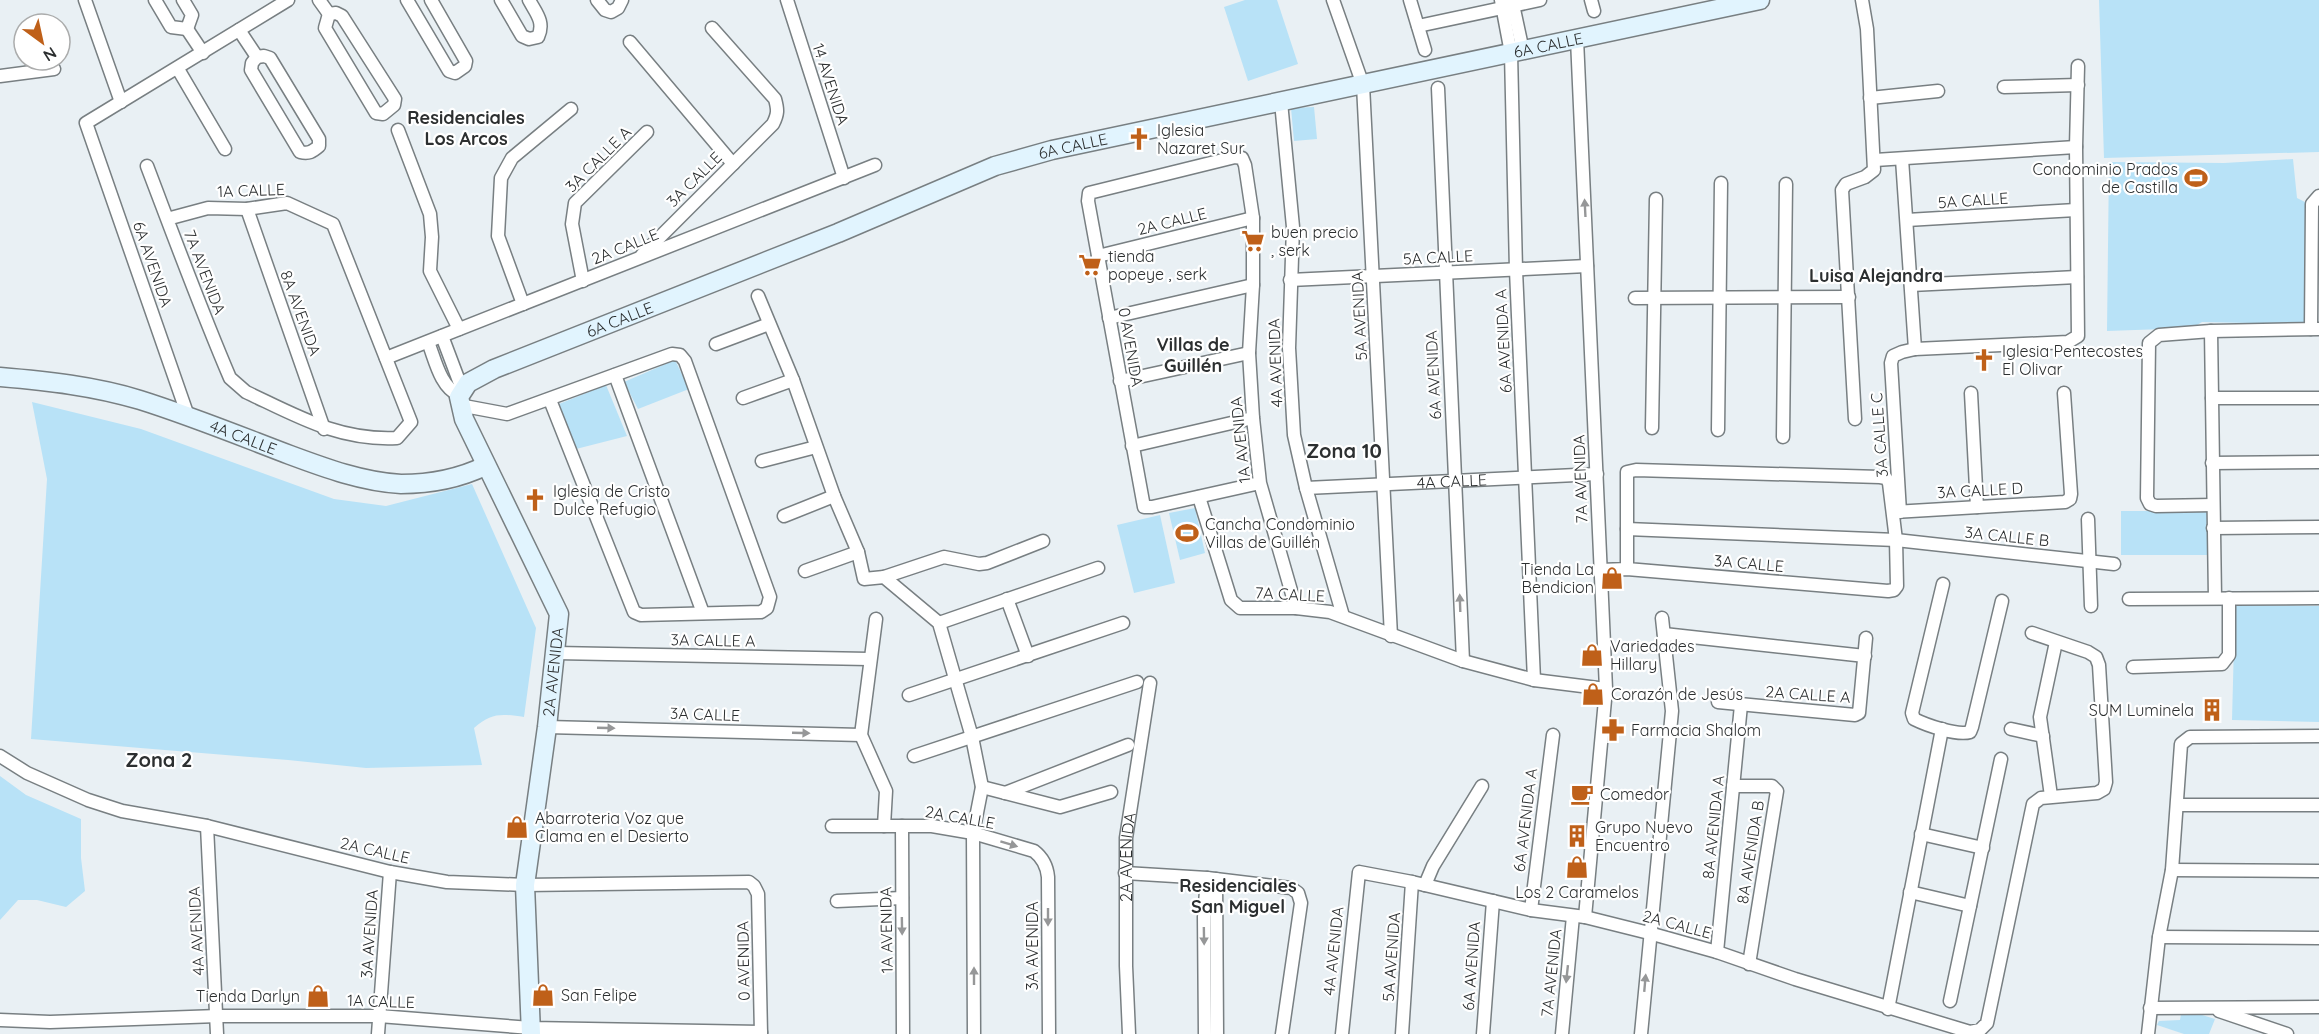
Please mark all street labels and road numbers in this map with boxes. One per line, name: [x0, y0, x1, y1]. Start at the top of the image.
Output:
street label: 6A CALLE: [1512, 28, 1585, 62]
street label: 14 AVENIDA: [808, 41, 854, 127]
street label: 3A CALLE A: [561, 122, 635, 196]
street label: 6A CALLE: [1036, 129, 1109, 163]
street label: 3A CALLE: [662, 147, 726, 211]
street label: 1A CALLE: [217, 179, 285, 201]
street label: 5A CALLE: [1937, 188, 2009, 212]
street label: 2A CALLE: [1135, 203, 1209, 239]
street label: 6A AVENIDA: [129, 218, 177, 310]
street label: 2A CALLE: [589, 224, 661, 268]
street label: 7A AVENIDA: [180, 227, 230, 317]
street label: 5A CALLE: [1402, 245, 1474, 269]
street label: 8A AVENIDA: [276, 268, 326, 358]
street label: 5A AVENIDA: [1347, 271, 1371, 361]
street label: 6A AVENIDA A: [1490, 289, 1516, 393]
street label: 6A CALLE: [583, 297, 656, 342]
street label: 0 AVENIDA: [1114, 306, 1148, 388]
street label: 4A AVENIDA: [1263, 318, 1287, 408]
street label: 6A AVENIDA: [1421, 330, 1445, 420]
street label: 3A CALLE C: [1866, 392, 1892, 478]
street label: 1A AVENIDA: [1226, 396, 1254, 484]
street label: 4A CALLE: [207, 415, 280, 459]
street label: 7A AVENIDA: [1568, 434, 1592, 524]
street label: 4A CALLE: [1416, 469, 1487, 493]
street label: 3A CALLE D: [1937, 478, 2023, 502]
street label: 3A CALLE B: [1964, 522, 2050, 550]
street label: 3A CALLE: [1713, 550, 1785, 576]
street label: 7A CALLE: [1255, 582, 1325, 606]
street label: 2A AVENIDA: [538, 626, 568, 718]
street label: 3A CALLE A: [670, 629, 756, 651]
street label: 2A CALLE A: [1765, 681, 1851, 707]
street label: 3A CALLE: [670, 703, 740, 725]
street label: 6A AVENIDA A: [1509, 767, 1541, 873]
street label: 8A AVENIDA A: [1698, 774, 1728, 880]
street label: 8A AVENIDA B: [1732, 799, 1768, 905]
street label: 2A CALLE: [924, 801, 996, 833]
street label: 2A AVENIDA: [1116, 811, 1140, 902]
street label: 2A CALLE: [338, 832, 412, 868]
street label: 4A AVENIDA: [184, 886, 208, 976]
street label: 1A AVENIDA: [875, 886, 897, 974]
street label: 3A AVENIDA: [356, 889, 382, 979]
street label: 3A AVENIDA: [1022, 901, 1042, 991]
street label: 2A CALLE: [1640, 905, 1714, 943]
street label: 4A AVENIDA: [1318, 906, 1348, 996]
street label: 5A AVENIDA: [1378, 912, 1404, 1002]
street label: 0 AVENIDA: [732, 921, 754, 1001]
street label: 6A AVENIDA: [1458, 921, 1484, 1011]
street label: 7A AVENIDA: [1536, 928, 1566, 1018]
street label: 1A CALLE: [347, 990, 415, 1012]

